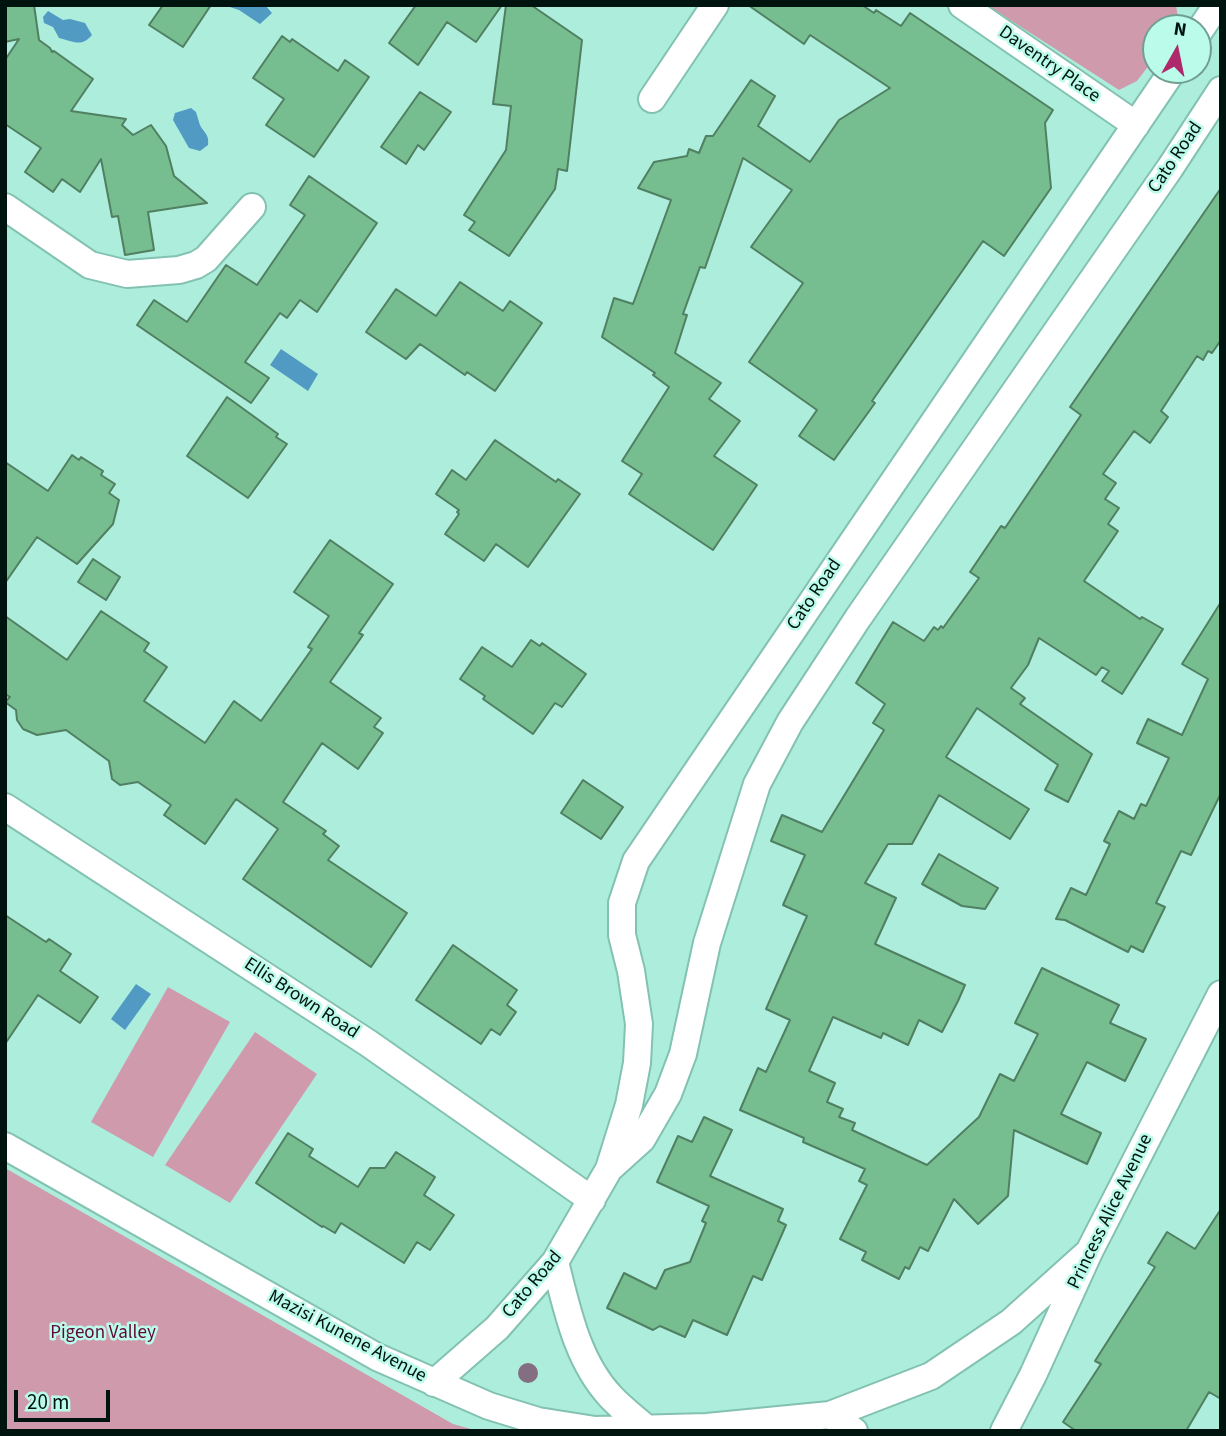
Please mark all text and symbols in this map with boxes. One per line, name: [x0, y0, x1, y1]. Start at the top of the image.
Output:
north arrow: [1142, 14, 1212, 84]
text: N: [1172, 15, 1188, 44]
street label: Daventry Place: [994, 22, 1104, 108]
street label: Cato Road: [1144, 118, 1208, 198]
street label: Cato Road: [783, 555, 847, 635]
street label: Ellis Brown Road: [239, 953, 363, 1045]
street label: Princess Alice Avenue: [1064, 1131, 1158, 1293]
street label: Cato Road: [498, 1247, 568, 1323]
street label: Mazisi Kunene Avenue: [264, 1286, 430, 1388]
park label: Pigeon Valley: [50, 1323, 156, 1345]
scale bar: [18, 1376, 114, 1420]
text: 20 m: [27, 1387, 69, 1417]

